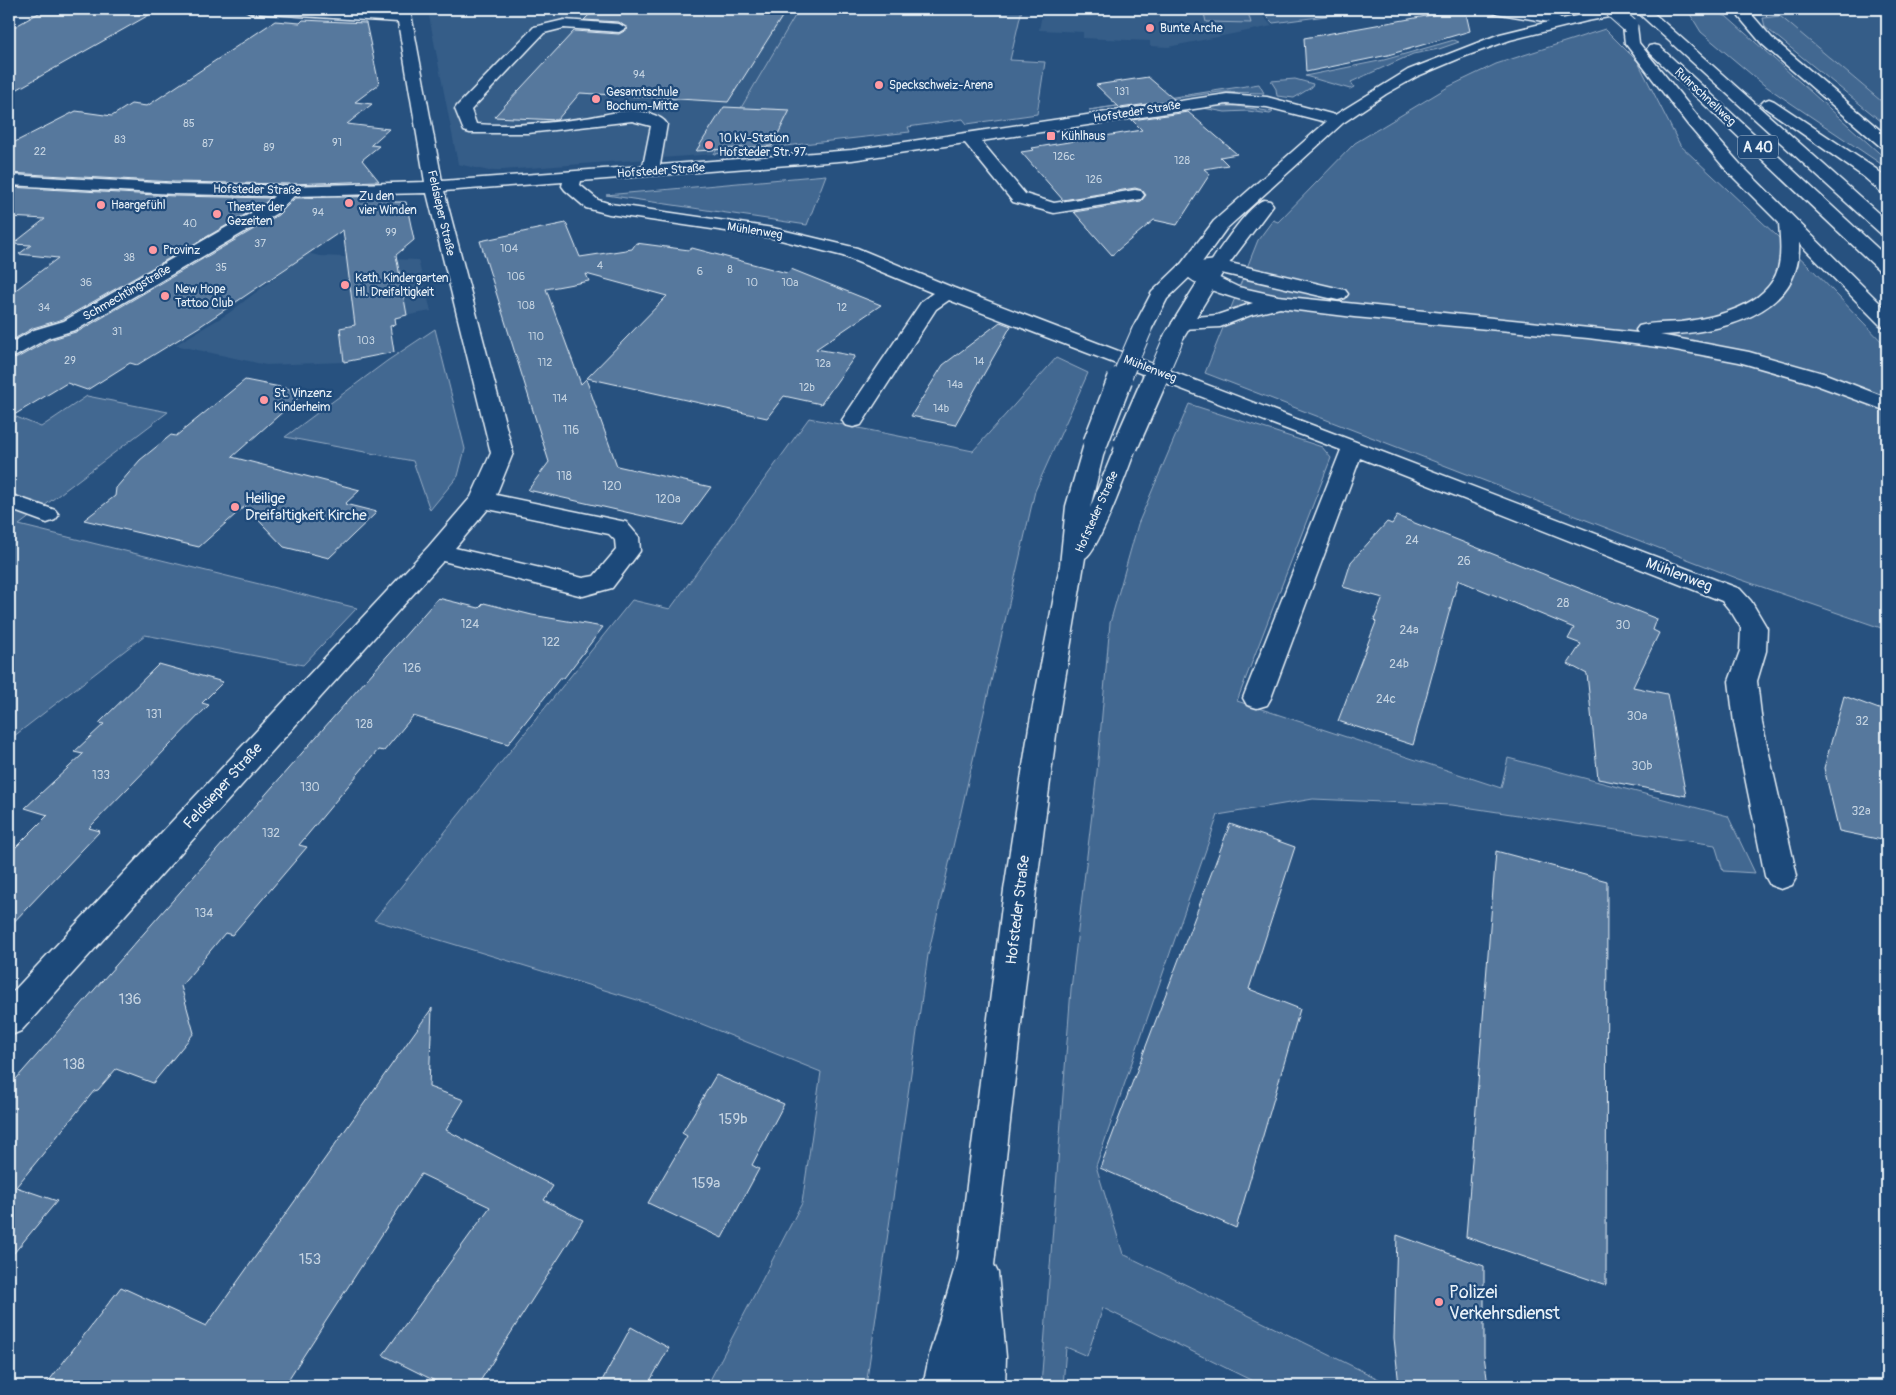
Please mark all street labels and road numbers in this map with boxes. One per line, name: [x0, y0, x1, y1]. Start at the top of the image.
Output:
street label: Ruhrschnellweg: [1671, 65, 1739, 129]
street label: Hofsteder Straße: [1092, 98, 1182, 126]
road number: A 40: [1738, 136, 1778, 158]
street label: Hofsteder Straße: [617, 160, 705, 182]
street label: Feldsieper Straße: [424, 169, 458, 257]
street label: Hofsteder Straße: [213, 182, 301, 198]
street label: Mühlenweg: [726, 219, 784, 243]
street label: Schmechtingstraße: [80, 262, 174, 324]
street label: Mühlenweg: [1121, 352, 1179, 386]
street label: Hofsteder Straße: [1072, 469, 1122, 555]
street label: Mühlenweg: [1643, 554, 1715, 596]
street label: Feldsieper Straße: [179, 739, 267, 833]
street label: Hofsteder Straße: [1002, 854, 1034, 966]

